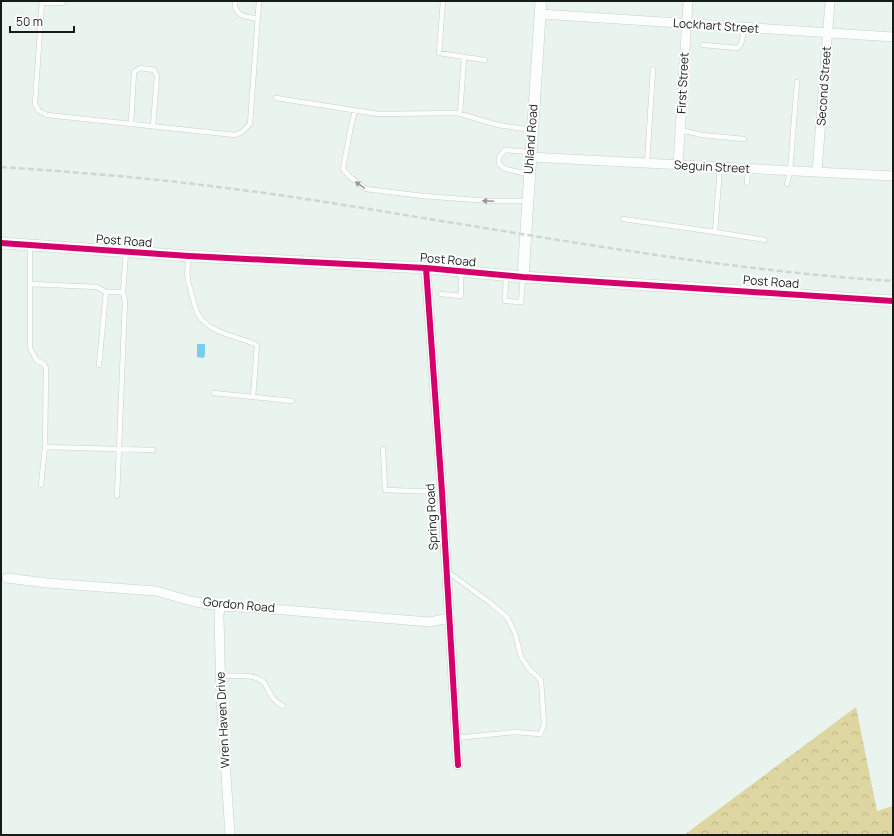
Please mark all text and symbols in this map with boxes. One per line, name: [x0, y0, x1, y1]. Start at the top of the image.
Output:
scale bar: [10, 8, 74, 34]
text: 50 m: [16, 13, 43, 30]
street label: Lockhart Street: [672, 14, 760, 37]
street label: Second Street: [812, 45, 835, 126]
street label: First Street: [672, 52, 693, 114]
street label: Uhland Road: [520, 103, 541, 175]
street label: Seguin Street: [674, 156, 751, 177]
one-way arrow: [355, 181, 366, 189]
one-way arrow: [482, 197, 494, 204]
street label: Post Road: [95, 230, 153, 251]
street label: Post Road: [419, 249, 477, 270]
street label: Post Road: [742, 271, 800, 292]
street label: Spring Road: [421, 483, 442, 551]
street label: Gordon Road: [202, 593, 276, 616]
street label: Wren Haven Drive: [211, 671, 234, 769]

